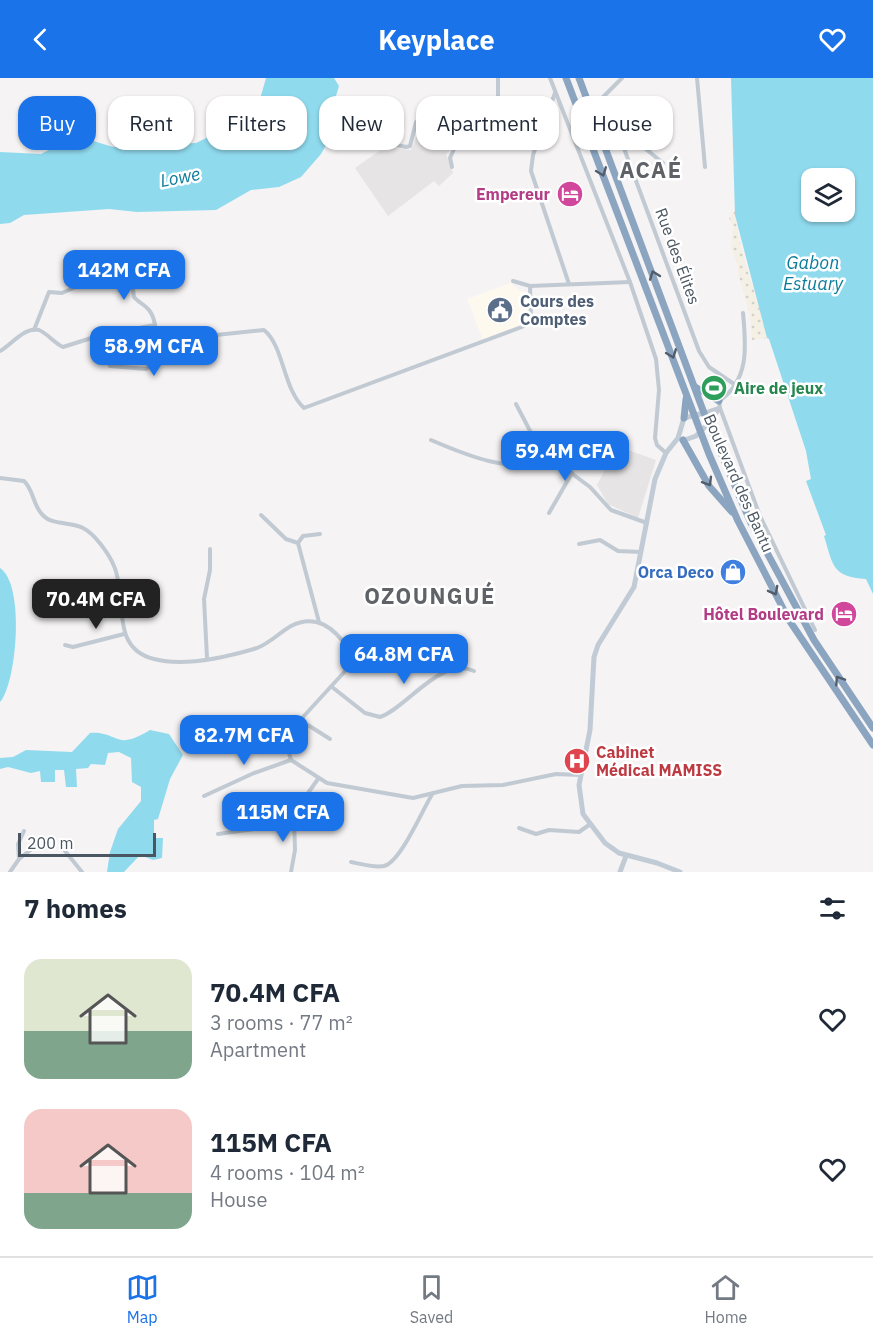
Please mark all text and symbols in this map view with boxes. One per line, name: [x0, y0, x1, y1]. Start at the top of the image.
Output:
text: Keyplace: [378, 22, 495, 57]
icon: back: [24, 23, 57, 56]
icon: heart: [816, 23, 849, 56]
chip: Buy: [18, 96, 96, 150]
chip: Rent: [108, 96, 194, 150]
chip: Filters: [206, 96, 307, 150]
chip: New: [319, 96, 404, 150]
chip: Apartment: [416, 96, 559, 150]
chip: House: [571, 96, 673, 150]
district label: ACAÉ: [620, 155, 682, 184]
water label: Lowe: [158, 162, 202, 192]
one-way arrow: [595, 166, 607, 177]
map controls: [801, 168, 855, 222]
button: layers: [801, 168, 855, 222]
hotel icon: Empereur: [555, 179, 585, 209]
place label: Empereur: [476, 184, 551, 204]
street label: Rue des Élites: [651, 205, 706, 307]
pin: 142M CFA: [62, 250, 186, 301]
water label: Gabon Estuary: [783, 251, 844, 295]
text: 142M CFA: [77, 256, 171, 283]
one-way arrow: [649, 270, 662, 281]
place label: Cours des Comptes: [520, 291, 594, 329]
public building icon: Cours des Comptes: [485, 295, 515, 325]
pin: 58.9M CFA: [85, 326, 223, 377]
text: 58.9M CFA: [104, 332, 204, 359]
one-way arrow: [664, 348, 677, 359]
sports icon: Aire de jeux: [699, 373, 729, 403]
place label: Aire de jeux: [734, 378, 823, 398]
street label: Boulevard des Bantu: [700, 411, 778, 555]
pin: 59.4M CFA: [496, 431, 634, 482]
text: 59.4M CFA: [515, 437, 615, 464]
one-way arrow: [701, 476, 713, 486]
shop icon: Orca Deco: [718, 557, 748, 587]
place label: Orca Deco: [638, 562, 714, 582]
pin: 70.4M CFA: [27, 579, 165, 630]
district label: OZOUNGUÉ: [364, 581, 496, 610]
one-way arrow: [766, 584, 778, 595]
text: 70.4M CFA: [46, 585, 146, 612]
hotel icon: Hôtel Boulevard: [829, 599, 859, 629]
place label: Hôtel Boulevard: [703, 604, 824, 624]
pin: 64.8M CFA: [335, 634, 473, 685]
text: 64.8M CFA: [354, 640, 454, 667]
one-way arrow: [835, 676, 847, 686]
pin: 82.7M CFA: [175, 715, 313, 766]
text: 82.7M CFA: [194, 721, 294, 748]
place label: Cabinet Médical MAMISS: [596, 742, 722, 780]
hospital icon: Cabinet Médical MAMISS: [562, 746, 592, 776]
pin: 115M CFA: [221, 792, 345, 843]
text: 115M CFA: [236, 798, 330, 825]
scale bar: [18, 830, 156, 858]
text: 200 m: [27, 833, 74, 853]
text: 7 homes: [24, 891, 127, 925]
icon: filters: [816, 892, 849, 925]
text: 70.4M CFA: [210, 975, 340, 1009]
icon: home: [72, 983, 144, 1055]
icon: heart: [816, 1003, 849, 1036]
text: 3 rooms · 77 m²: [210, 1009, 353, 1036]
text: Apartment: [210, 1036, 306, 1063]
text: 115M CFA: [210, 1125, 332, 1159]
icon: home: [72, 1133, 144, 1205]
icon: heart: [816, 1153, 849, 1186]
text: 4 rooms · 104 m²: [210, 1159, 365, 1186]
text: House: [210, 1186, 267, 1213]
tab: Map: [126, 1271, 159, 1327]
tab: Saved: [410, 1271, 453, 1327]
tab: Home: [704, 1271, 747, 1327]

